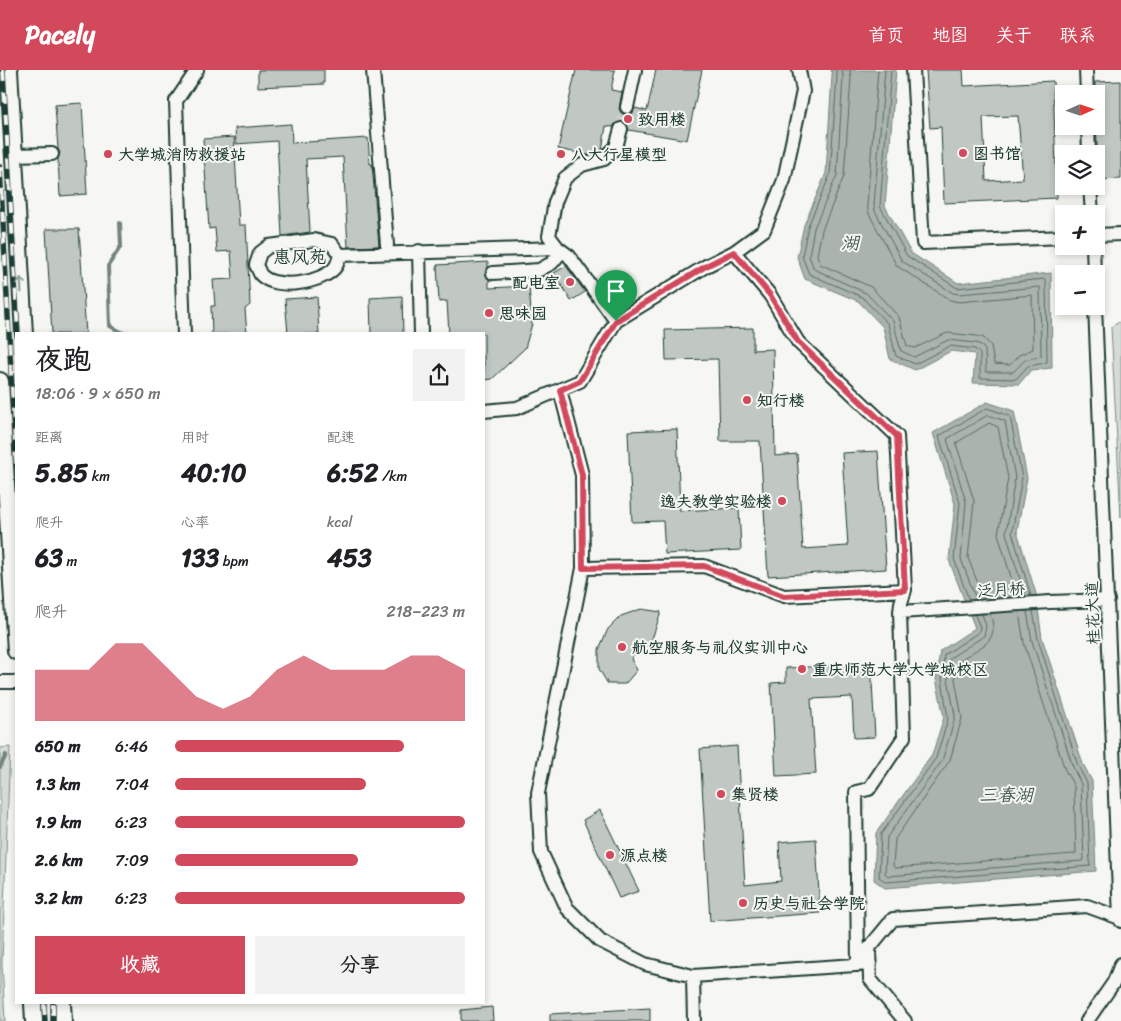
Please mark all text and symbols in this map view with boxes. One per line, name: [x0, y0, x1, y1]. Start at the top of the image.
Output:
text: Pacely: [25, 14, 95, 56]
text: 首页: [868, 19, 904, 51]
text: 地图: [932, 19, 968, 51]
text: 关于: [996, 19, 1032, 51]
text: 联系: [1060, 19, 1096, 51]
north arrow: [1055, 85, 1105, 135]
map controls: [1055, 85, 1105, 315]
place label: 致用楼: [638, 105, 686, 134]
marker: 致用楼: [622, 113, 634, 125]
place label: 图书馆: [973, 139, 1021, 168]
place label: 大学城消防救援站: [118, 140, 246, 169]
place label: 八大行星模型: [571, 140, 667, 169]
button: layers: [1055, 145, 1105, 195]
marker: 图书馆: [957, 147, 969, 159]
marker: 大学城消防救援站: [102, 148, 114, 160]
marker: 八大行星模型: [555, 148, 567, 160]
button: +: [1055, 205, 1105, 255]
water label: 湖: [841, 227, 861, 259]
district label: 惠风苑: [273, 241, 327, 273]
button: −: [1055, 265, 1105, 315]
place label: 配电室: [512, 268, 560, 297]
pin: [595, 270, 637, 321]
marker: 配电室: [564, 276, 576, 288]
one-way arrow: [16, 277, 25, 293]
icon: arrive: [602, 277, 630, 305]
place label: 思味园: [499, 299, 547, 328]
marker: 思味园: [483, 307, 495, 319]
text: 夜跑: [35, 335, 91, 384]
button: share: [413, 349, 465, 401]
text: 18:06 · 9 × 650 m: [35, 379, 161, 408]
place label: 知行楼: [757, 386, 805, 415]
marker: 知行楼: [741, 394, 753, 406]
text: 距离: [35, 425, 63, 450]
text: 用时: [181, 425, 209, 450]
text: 配速: [327, 425, 355, 450]
text: 5.85: [35, 450, 88, 495]
text: 40:10: [181, 450, 247, 495]
text: 6:52: [327, 450, 378, 495]
text: km: [88, 464, 110, 489]
text: /km: [378, 464, 407, 489]
place label: 逸夫教学实验楼: [660, 487, 772, 516]
marker: 逸夫教学实验楼: [776, 495, 788, 507]
text: 爬升: [35, 510, 63, 535]
text: 心率: [181, 510, 209, 535]
text: kcal: [327, 510, 352, 535]
text: 63: [35, 535, 63, 580]
text: 133: [181, 535, 219, 580]
text: 453: [327, 535, 372, 580]
text: m: [63, 549, 77, 574]
text: bpm: [219, 549, 249, 574]
street label: 泛月桥: [976, 573, 1026, 606]
street label: 桂花大道: [1077, 580, 1108, 645]
text: 爬升: [35, 597, 67, 626]
text: 218–223 m: [386, 597, 465, 626]
place label: 航空服务与礼仪实训中心: [632, 633, 808, 662]
marker: 航空服务与礼仪实训中心: [616, 641, 628, 653]
place label: 重庆师范大学大学城校区: [812, 655, 988, 684]
marker: 重庆师范大学大学城校区: [796, 663, 808, 675]
text: 650 m: [35, 732, 80, 761]
text: 6:46: [115, 732, 148, 761]
text: 1.3 km: [35, 770, 80, 799]
text: 7:04: [115, 770, 149, 799]
water label: 三春湖: [979, 779, 1035, 811]
place label: 集贤楼: [731, 780, 779, 809]
marker: 集贤楼: [715, 788, 727, 800]
text: 1.9 km: [35, 808, 81, 837]
text: 6:23: [115, 808, 147, 837]
place label: 源点楼: [620, 841, 668, 870]
text: 2.6 km: [35, 846, 83, 875]
text: 7:09: [115, 846, 149, 875]
marker: 源点楼: [604, 849, 616, 861]
text: 3.2 km: [35, 884, 83, 913]
text: 6:23: [115, 884, 147, 913]
place label: 历史与社会学院: [753, 889, 865, 918]
marker: 历史与社会学院: [737, 897, 749, 909]
button: 收藏: [35, 936, 245, 994]
button: 分享: [255, 936, 465, 994]

